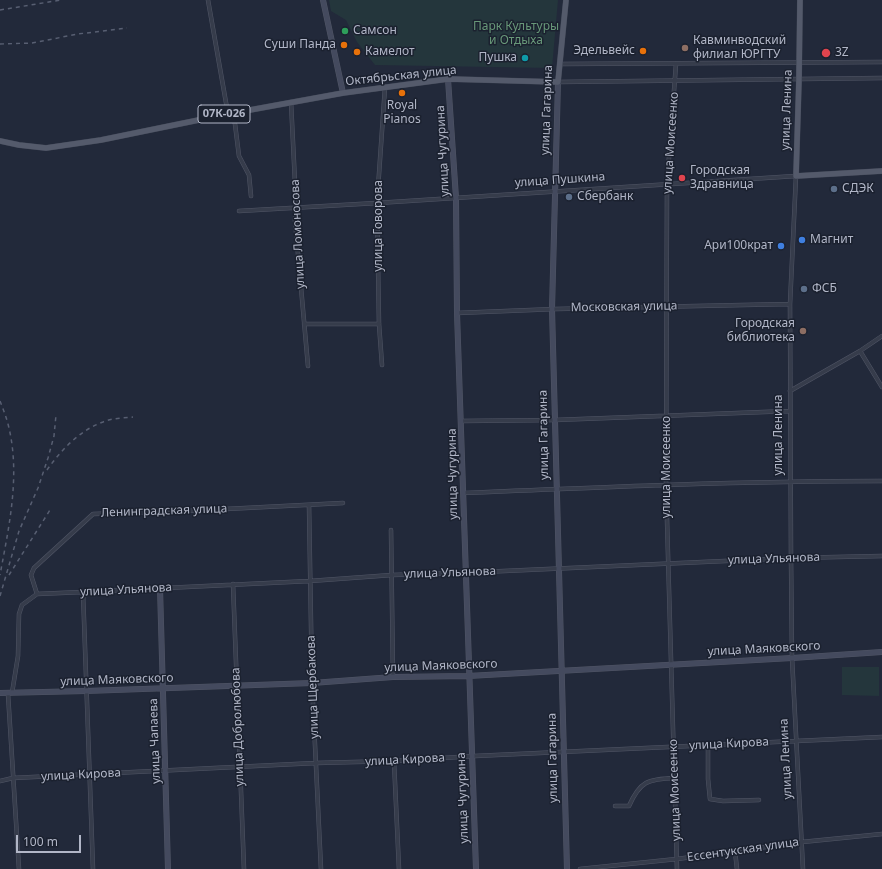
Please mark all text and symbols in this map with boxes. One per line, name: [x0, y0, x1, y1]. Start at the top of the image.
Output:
park label: Парк Культуры и Отдыха: [473, 20, 559, 48]
place label: Самсон: [353, 24, 397, 38]
marker: Самсон: [340, 26, 350, 36]
place label: Кавминводский филиал ЮРГТУ: [693, 34, 786, 62]
place label: Суши Панда: [264, 38, 336, 52]
marker: Суши Панда: [339, 40, 349, 50]
marker: Кавминводский филиал ЮРГТУ: [680, 43, 690, 53]
place label: Эдельвейс: [573, 44, 635, 58]
place label: Камелот: [365, 45, 415, 59]
marker: Эдельвейс: [638, 46, 648, 56]
place label: 3Z: [835, 46, 849, 60]
marker: Камелот: [352, 47, 362, 57]
marker: 3Z: [820, 47, 832, 59]
place label: Пушка: [479, 51, 517, 65]
marker: Пушка: [520, 53, 530, 63]
street label: Октябрьская улица: [345, 63, 457, 89]
street label: улица Гагарина: [538, 65, 556, 155]
street label: улица Ленина: [778, 69, 796, 151]
marker: Royal Pianos: [397, 88, 407, 98]
street label: улица Моисеенко: [660, 91, 682, 195]
place label: Royal Pianos: [383, 99, 421, 127]
road number: 07К-026: [198, 105, 250, 123]
street label: улица Чугурина: [433, 105, 453, 197]
place label: Городская Здравница: [690, 164, 754, 192]
street label: улица Пушкина: [514, 170, 606, 190]
marker: Городская Здравница: [677, 173, 687, 183]
street label: улица Ломоносова: [288, 179, 308, 289]
street label: улица Говорова: [372, 180, 386, 272]
place label: СДЭК: [842, 182, 874, 196]
marker: СДЭК: [829, 184, 839, 194]
place label: Сбербанк: [577, 190, 633, 204]
marker: Сбербанк: [564, 192, 574, 202]
place label: Магнит: [810, 233, 853, 247]
marker: Магнит: [797, 235, 807, 245]
place label: Ари100крат: [704, 239, 773, 253]
marker: Ари100крат: [776, 241, 786, 251]
place label: ФСБ: [812, 282, 837, 296]
marker: ФСБ: [799, 284, 809, 294]
street label: Московская улица: [571, 299, 677, 315]
place label: Городская библиотека: [727, 317, 795, 345]
marker: Городская библиотека: [798, 326, 808, 336]
street label: улица Гагарина: [536, 390, 552, 480]
street label: улица Ленина: [772, 395, 786, 475]
street label: улица Моисеенко: [660, 416, 674, 518]
street label: улица Чугурина: [445, 428, 461, 520]
street label: Ленинградская улица: [101, 502, 227, 520]
street label: улица Ульянова: [728, 550, 820, 568]
street label: улица Ульянова: [404, 564, 496, 582]
street label: улица Ульянова: [80, 580, 172, 600]
street label: улица Щербакова: [304, 635, 322, 739]
street label: улица Маяковского: [707, 639, 821, 659]
street label: улица Маяковского: [384, 657, 498, 675]
street label: улица Добролюбова: [229, 667, 247, 787]
street label: улица Маяковского: [60, 671, 174, 689]
street label: улица Чапаева: [146, 698, 164, 784]
street label: улица Гагарина: [545, 713, 561, 803]
street label: улица Ленина: [777, 718, 795, 800]
street label: улица Кирова: [689, 735, 769, 753]
street label: улица Моисеенко: [666, 739, 684, 841]
street label: улица Кирова: [365, 751, 445, 769]
street label: улица Чугурина: [454, 752, 472, 844]
street label: улица Кирова: [41, 766, 121, 784]
scale bar: [18, 827, 83, 853]
text: 100 m: [23, 833, 58, 850]
street label: Ессентукская улица: [686, 835, 800, 865]

